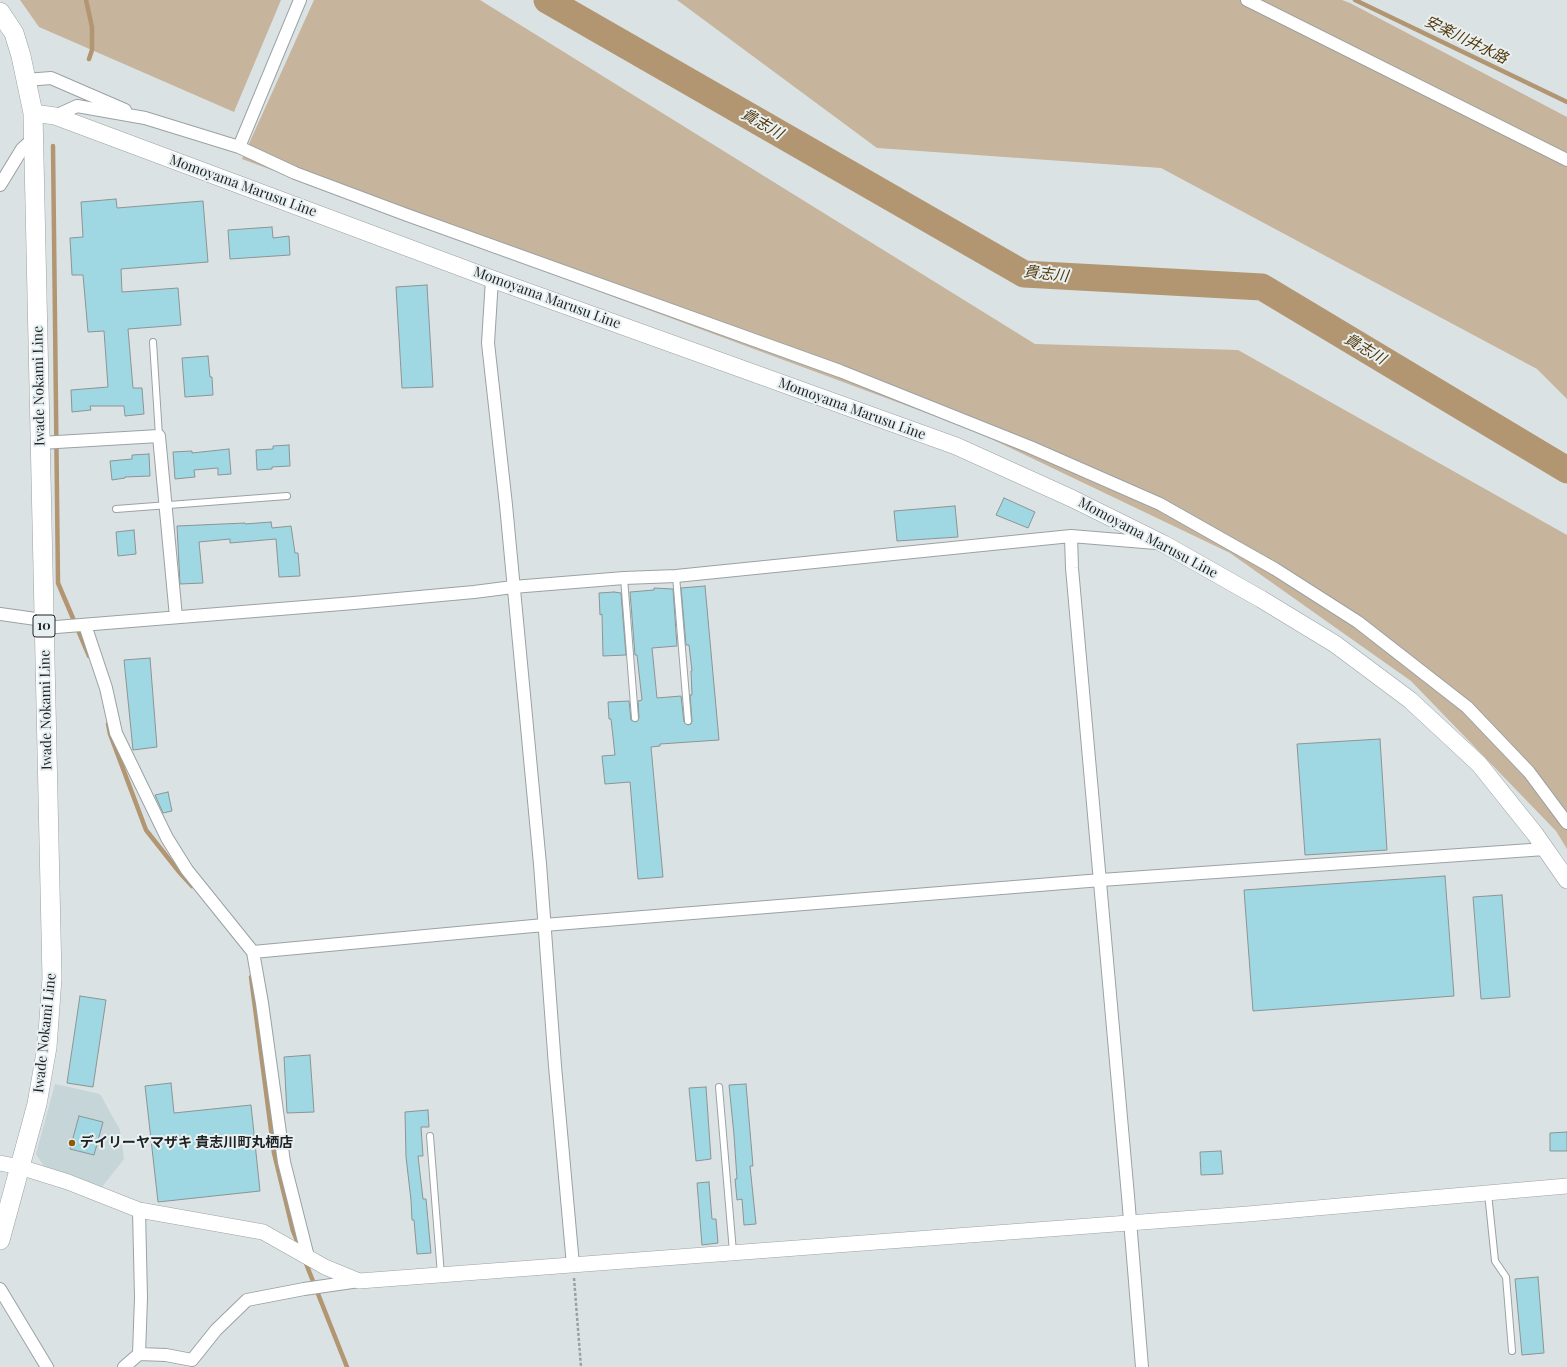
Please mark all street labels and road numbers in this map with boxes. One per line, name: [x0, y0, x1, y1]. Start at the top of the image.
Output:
street label: Momoyama Marusu Line: [167, 152, 319, 220]
street label: Momoyama Marusu Line: [471, 264, 623, 332]
street label: Iwade Nokami Line: [30, 326, 48, 446]
street label: Momoyama Marusu Line: [776, 375, 928, 443]
street label: Momoyama Marusu Line: [1075, 494, 1221, 582]
road number: 10: [33, 615, 55, 637]
street label: Iwade Nokami Line: [37, 650, 55, 770]
street label: Iwade Nokami Line: [30, 972, 60, 1094]

